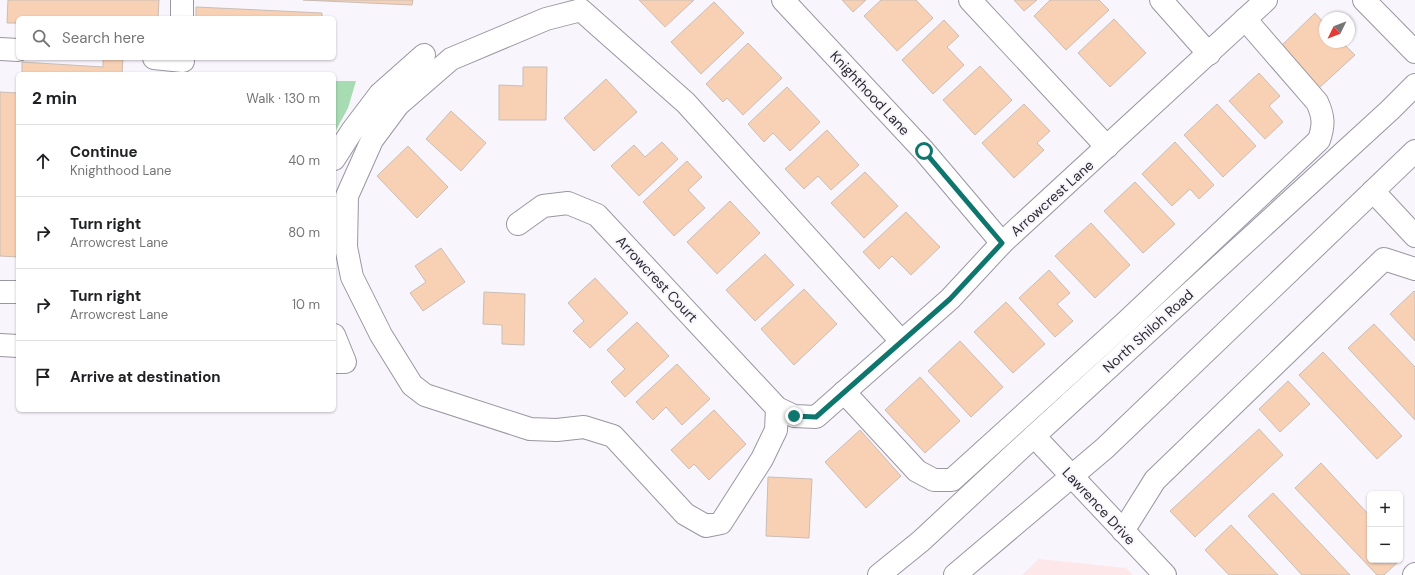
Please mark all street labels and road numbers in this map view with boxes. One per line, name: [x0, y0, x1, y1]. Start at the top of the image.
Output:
street label: Knighthood Lane: [826, 47, 914, 139]
street label: Arrowcrest Lane: [1007, 156, 1097, 240]
street label: Arrowcrest Court: [612, 232, 702, 326]
street label: North Shiloh Road: [1099, 286, 1197, 376]
street label: Lawrence Drive: [1059, 464, 1139, 548]

